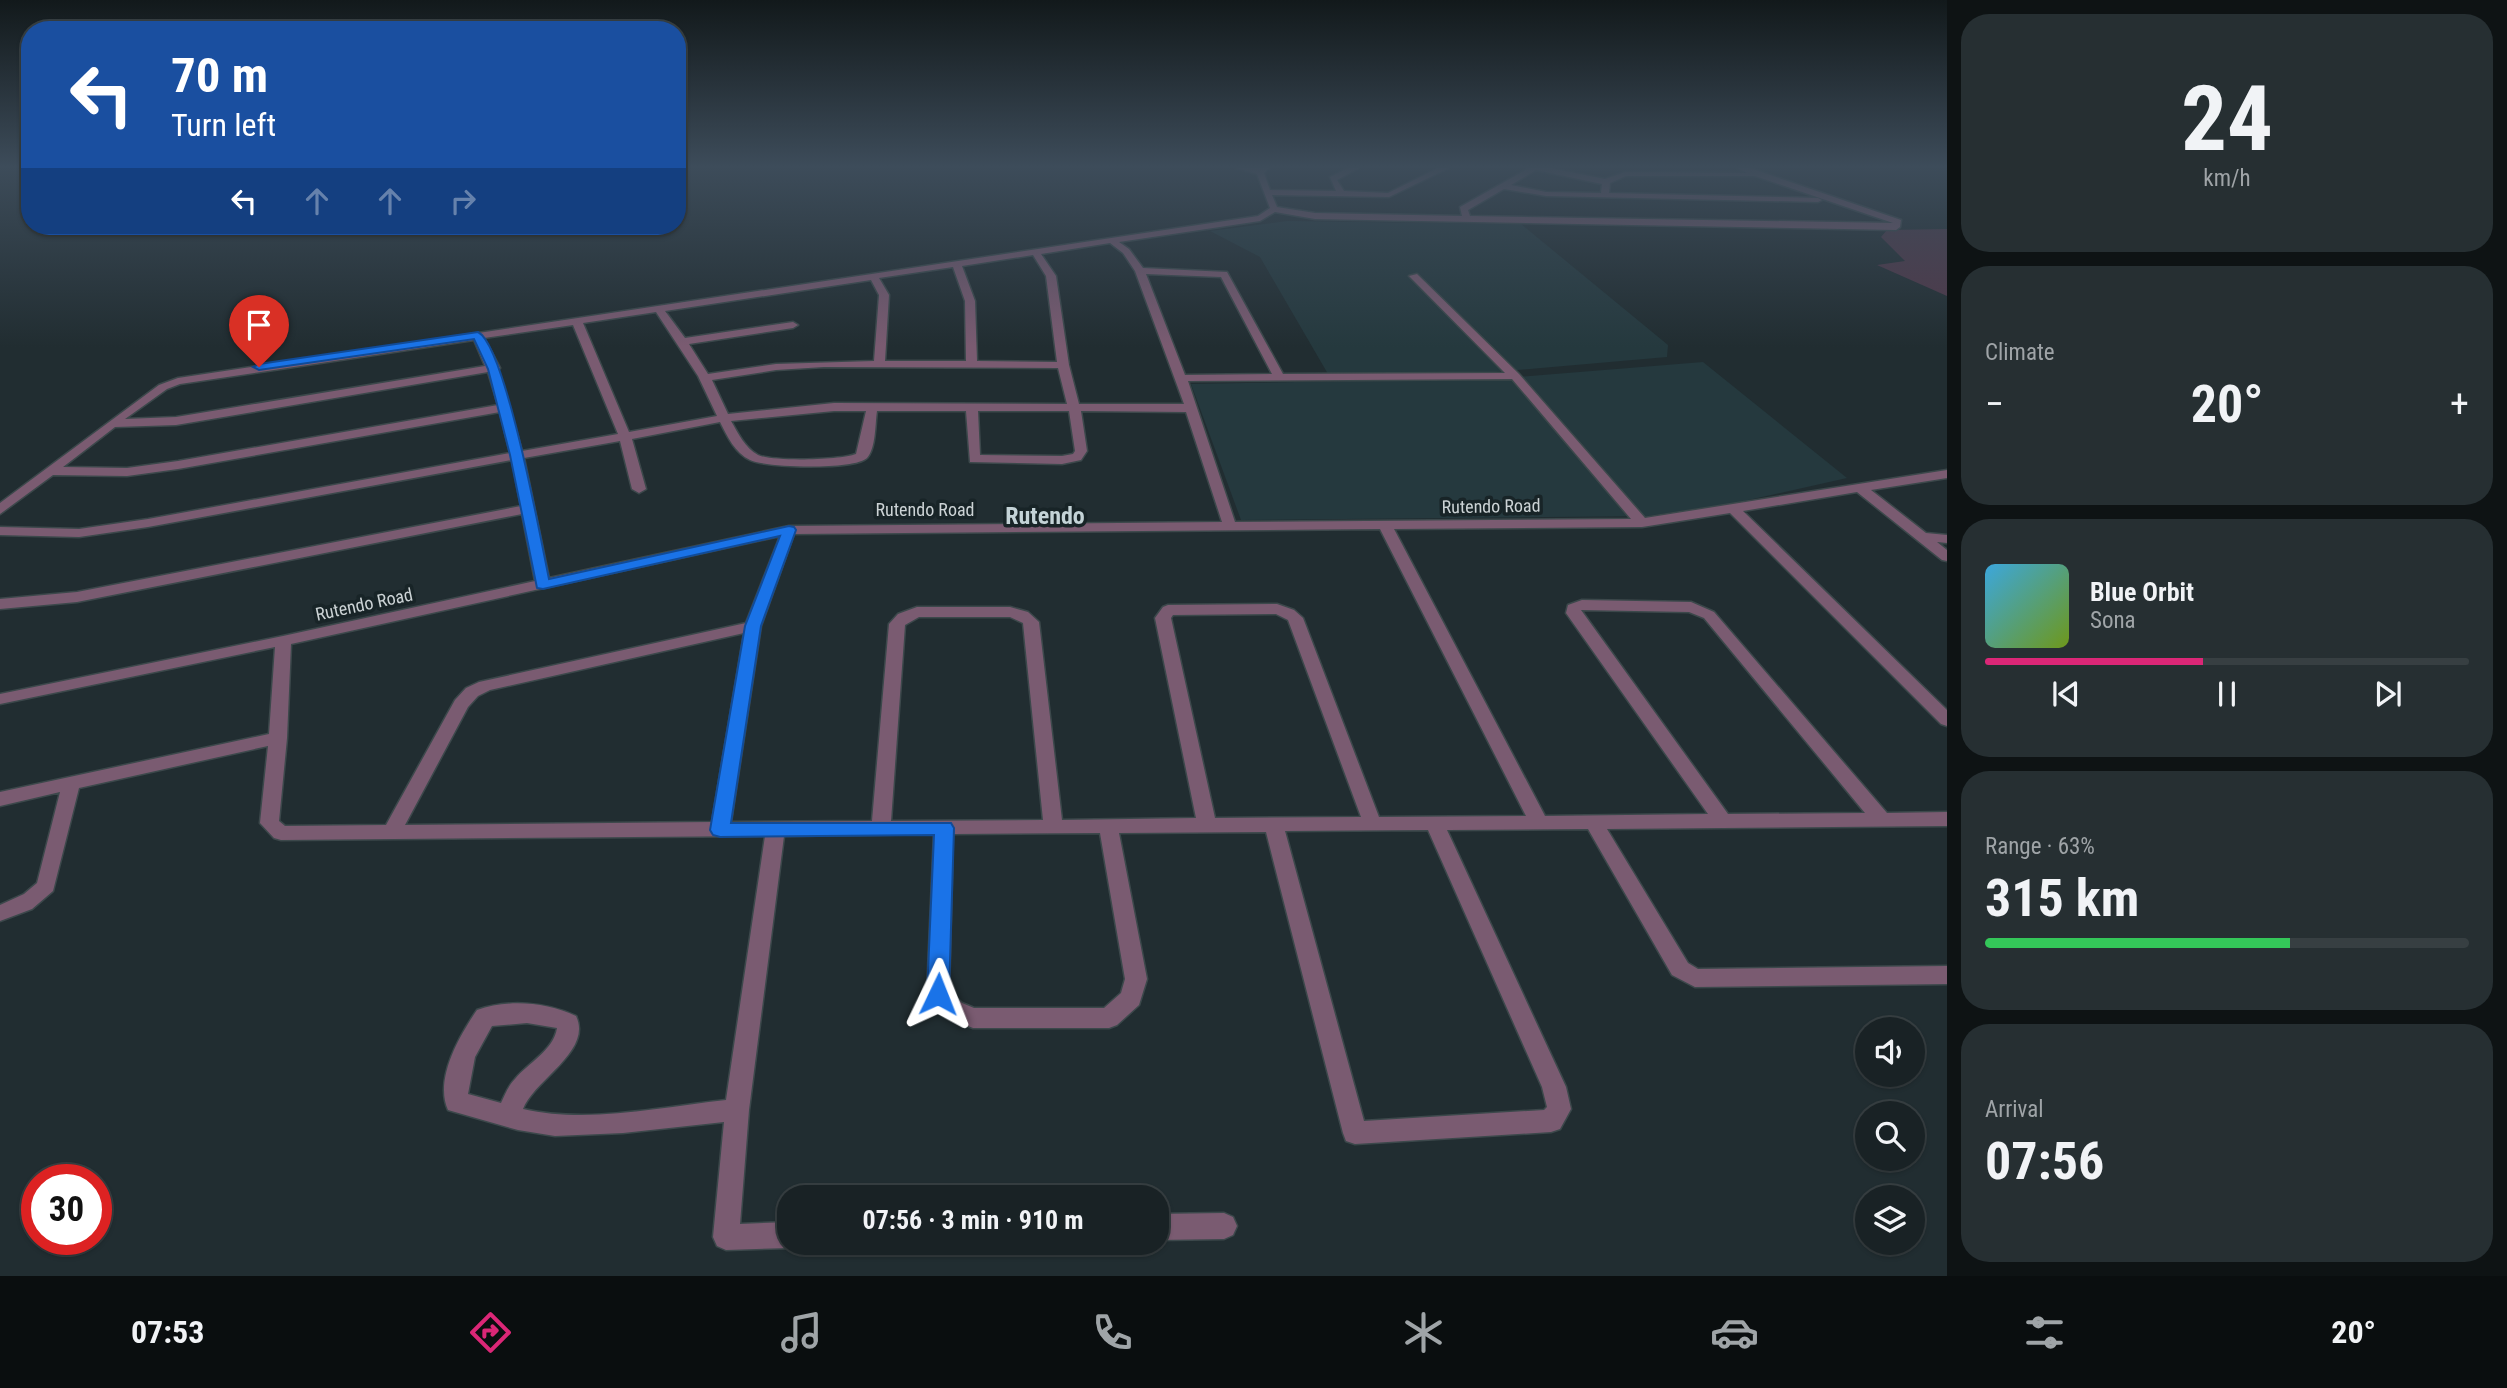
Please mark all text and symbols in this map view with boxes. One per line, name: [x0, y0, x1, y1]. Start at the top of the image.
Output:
text: 70 m: [171, 47, 268, 104]
icon: left: [56, 49, 147, 140]
text: 24: [2181, 66, 2273, 172]
text: Turn left: [171, 106, 276, 144]
text: km/h: [2203, 165, 2251, 192]
icon: left: [225, 182, 263, 220]
icon: ahead: [298, 182, 336, 220]
icon: ahead: [371, 182, 409, 220]
icon: right: [444, 182, 482, 220]
pin: [229, 295, 289, 367]
icon: arrive: [240, 306, 278, 344]
text: Climate: [1985, 339, 2055, 366]
text: 20°: [2191, 374, 2263, 435]
text: −: [1985, 382, 2004, 426]
text: +: [2450, 382, 2469, 426]
street label: Rutendo Road: [1441, 495, 1541, 517]
street label: Rutendo Road: [876, 499, 974, 520]
district label: Rutendo: [1005, 502, 1085, 530]
text: Blue Orbit: [2090, 577, 2194, 607]
street label: Rutendo Road: [313, 583, 415, 625]
text: Sona: [2090, 607, 2136, 634]
icon: previous: [2047, 675, 2085, 713]
icon: pause: [2208, 675, 2246, 713]
icon: next: [2369, 675, 2407, 713]
text: Range · 63%: [1985, 833, 2095, 860]
text: 315 km: [1985, 868, 2139, 929]
position arrow: [901, 957, 975, 1031]
map controls: [1855, 1017, 1925, 1255]
button: sound: [1855, 1017, 1925, 1087]
text: Arrival: [1985, 1096, 2044, 1123]
button: search: [1855, 1101, 1925, 1171]
text: 07:56: [1985, 1131, 2104, 1192]
speed limit sign: 30: [21, 1164, 112, 1255]
button: layers: [1855, 1185, 1925, 1255]
text: 07:56 · 3 min · 910 m: [863, 1205, 1083, 1235]
icon: directions: [466, 1308, 515, 1357]
icon: music: [777, 1308, 826, 1357]
icon: phone: [1088, 1308, 1137, 1357]
icon: climate: [1399, 1308, 1448, 1357]
icon: car: [1710, 1308, 1759, 1357]
icon: filters: [2020, 1308, 2069, 1357]
text: 07:53: [131, 1313, 204, 1351]
text: 20°: [2331, 1313, 2376, 1351]

